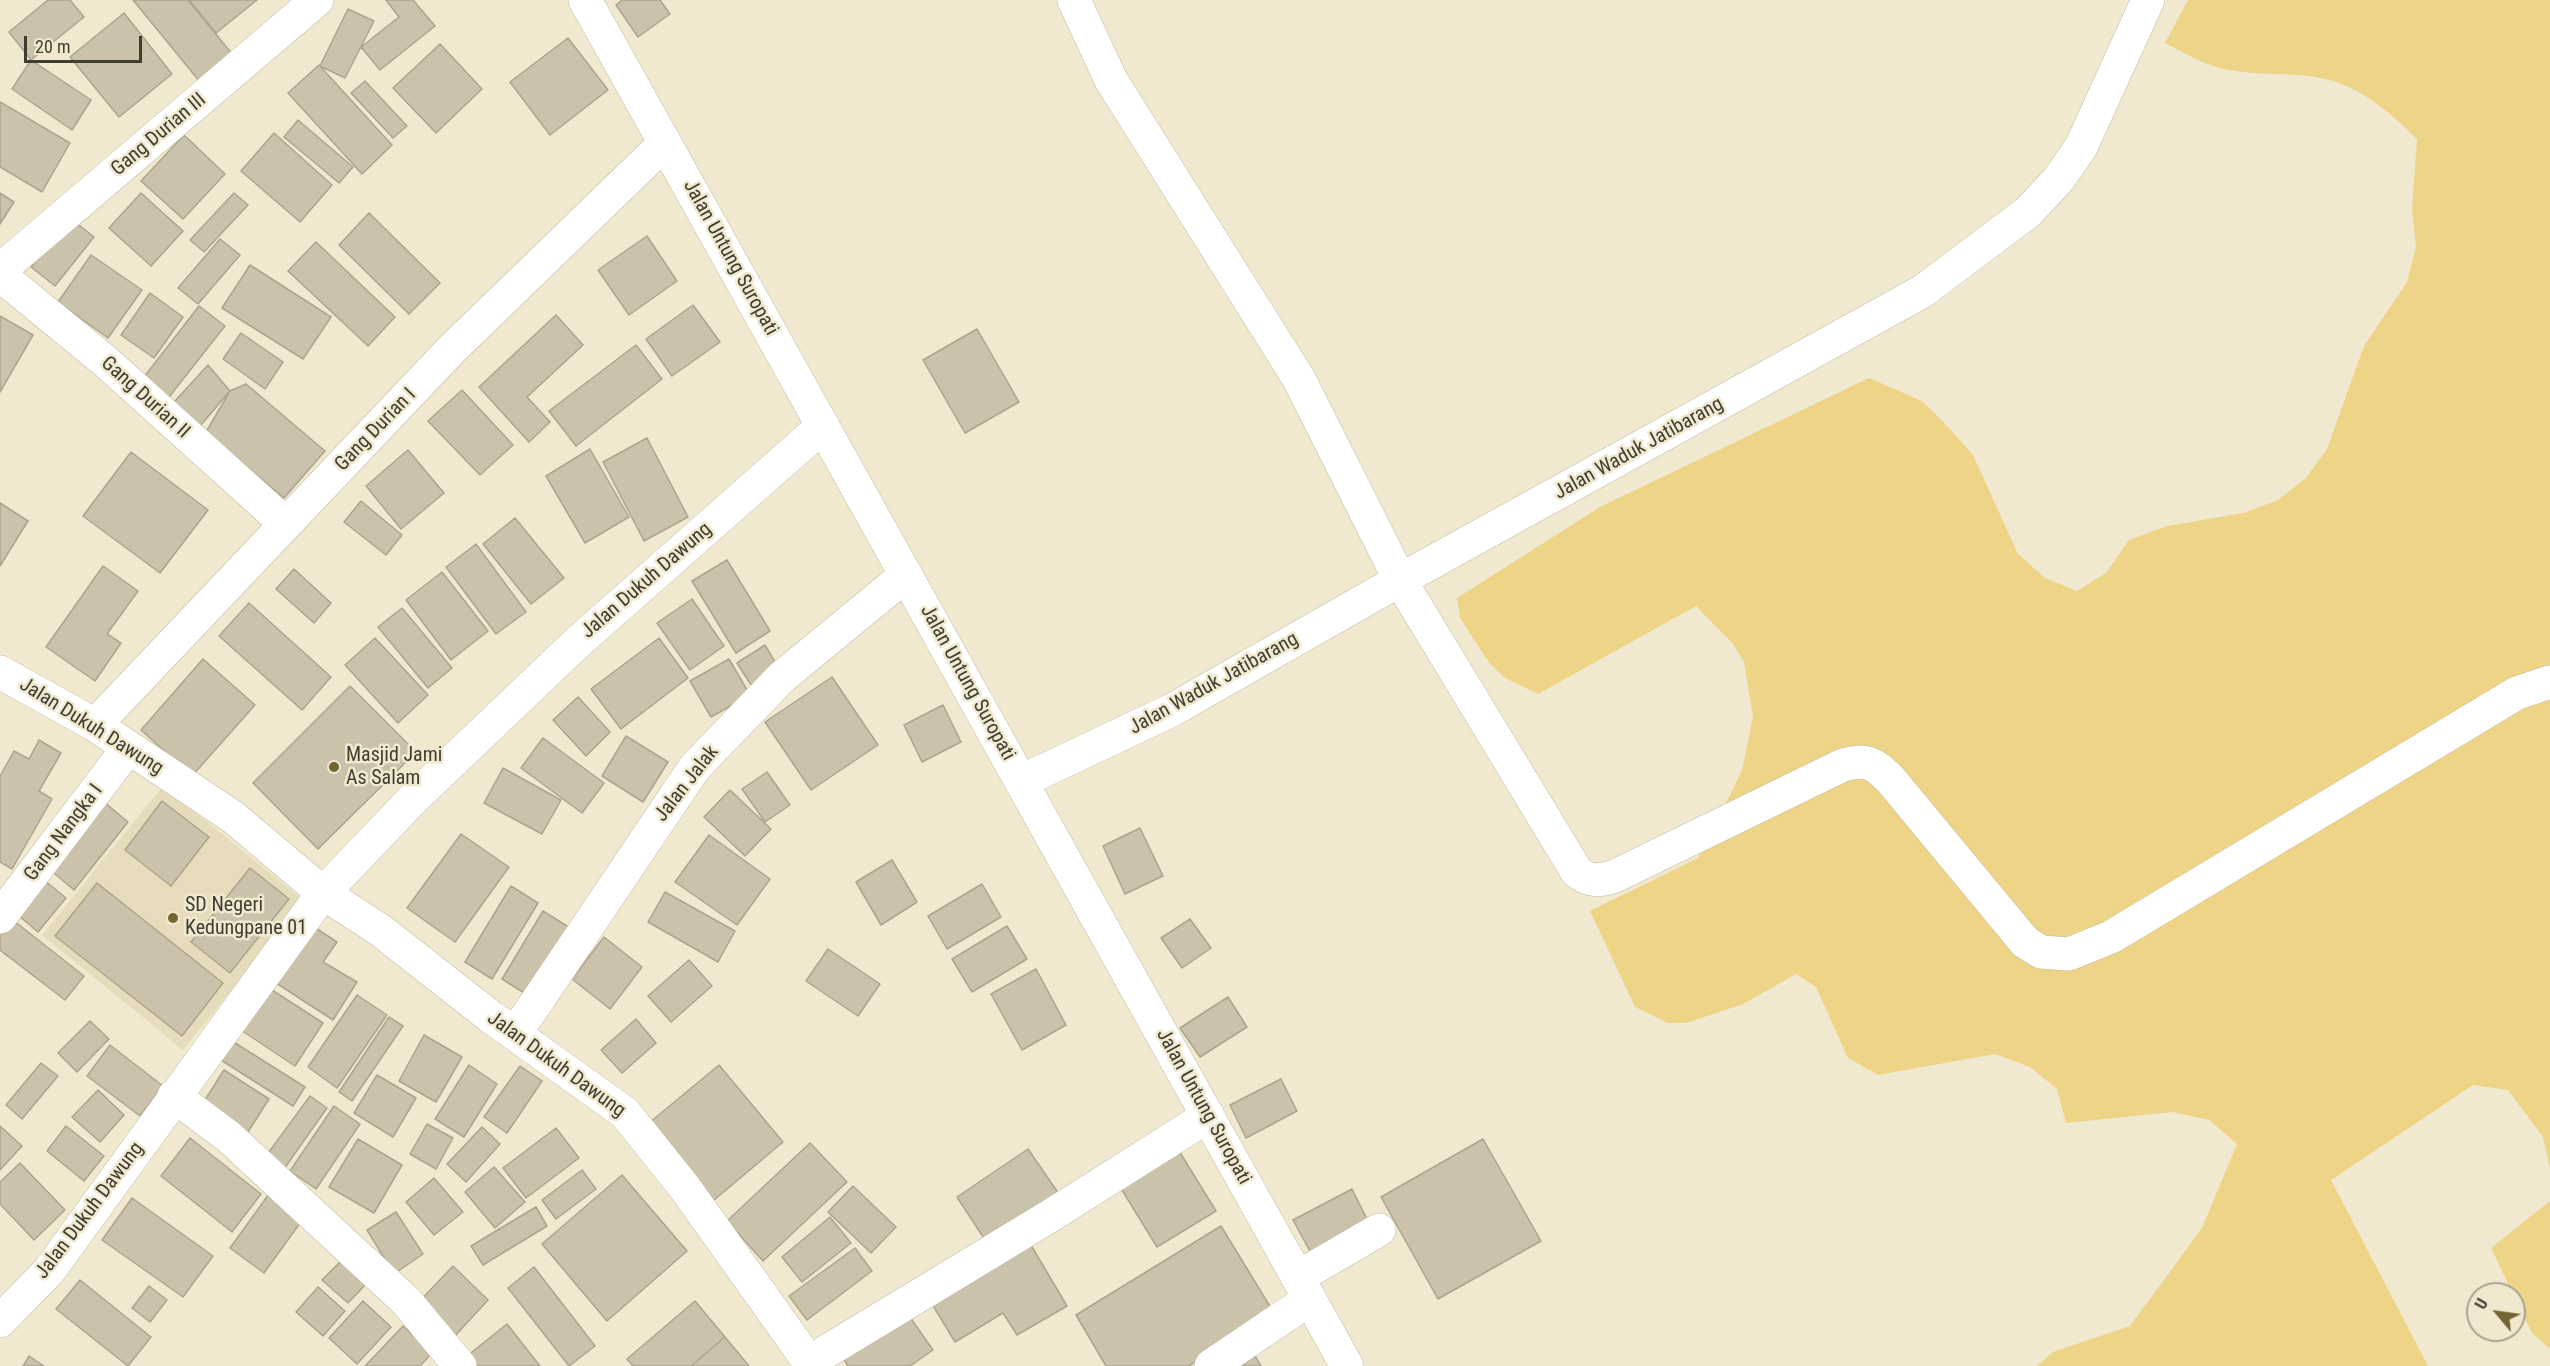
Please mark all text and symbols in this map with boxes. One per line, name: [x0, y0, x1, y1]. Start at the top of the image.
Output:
scale bar: [27, 24, 146, 62]
text: 20 m: [35, 36, 70, 57]
street label: Gang Durian III: [107, 88, 211, 182]
street label: Jalan Untung Suropati: [677, 176, 783, 340]
street label: Gang Durian II: [96, 352, 194, 444]
street label: Gang Durian I: [330, 383, 422, 477]
street label: Jalan Waduk Jatibarang: [1550, 393, 1728, 505]
street label: Jalan Dukuh Dawung: [577, 518, 717, 644]
street label: Jalan Untung Suropati: [914, 601, 1020, 765]
street label: Jalan Waduk Jatibarang: [1125, 628, 1303, 740]
street label: Jalan Dukuh Dawung: [15, 673, 167, 781]
street label: Jalan Jalak: [650, 741, 724, 827]
place label: Masjid Jami As Salam: [346, 744, 442, 791]
marker: Masjid Jami As Salam: [327, 760, 341, 774]
street label: Gang Nangka I: [20, 780, 108, 886]
place label: SD Negeri Kedungpane 01: [185, 894, 307, 941]
marker: SD Negeri Kedungpane 01: [166, 911, 180, 925]
street label: Jalan Dukuh Dawung: [482, 1007, 630, 1123]
street label: Jalan Untung Suropati: [1150, 1025, 1256, 1189]
street label: Jalan Dukuh Dawung: [31, 1138, 149, 1284]
north arrow: [2466, 1282, 2526, 1342]
text: U: [2471, 1295, 2492, 1313]

